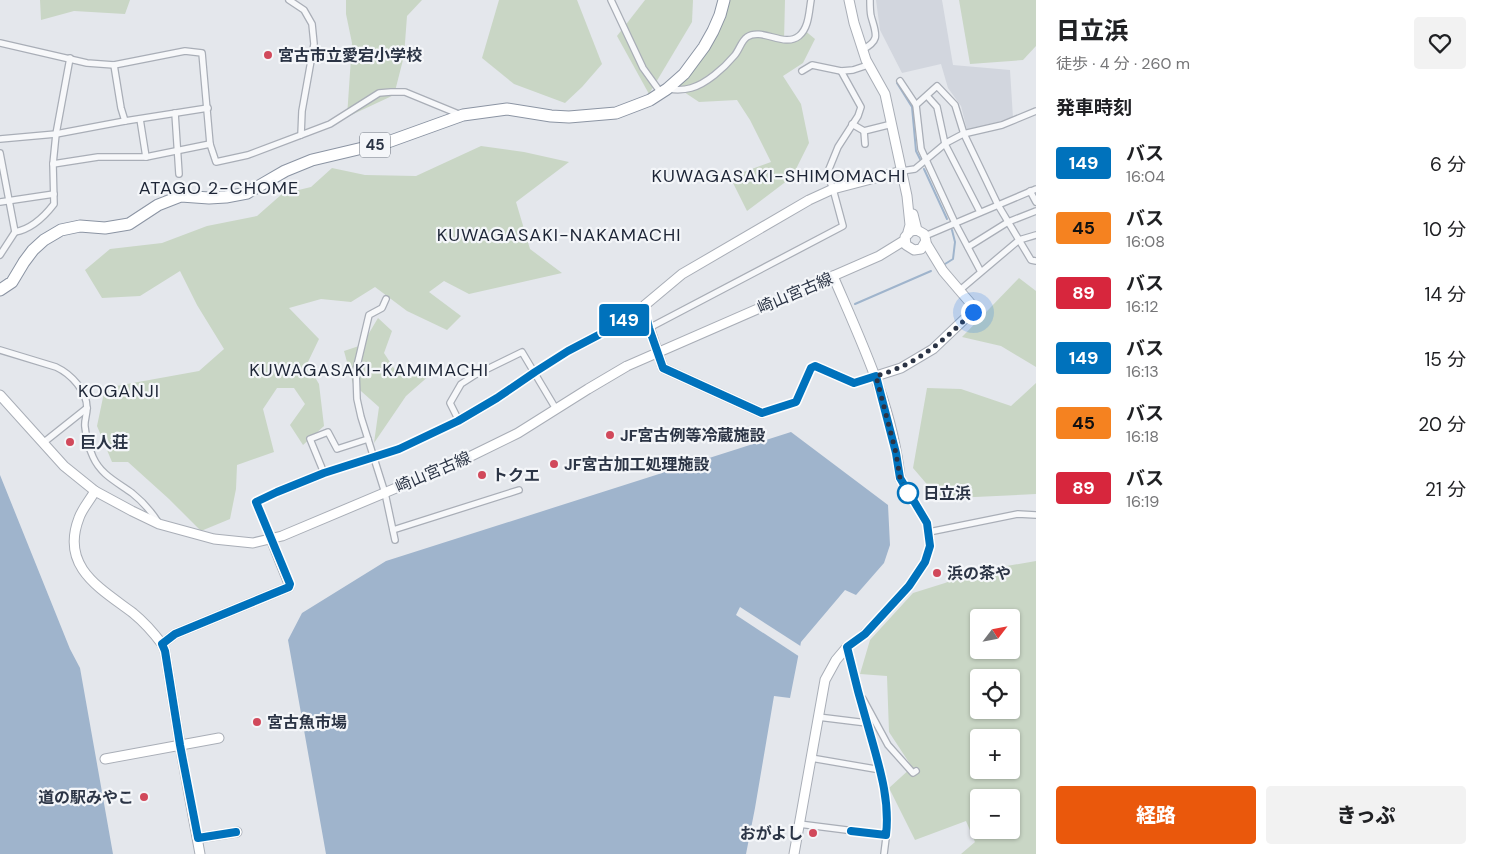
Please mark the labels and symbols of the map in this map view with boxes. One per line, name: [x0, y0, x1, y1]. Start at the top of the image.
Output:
place label: 宮古市立愛宕小学校: [278, 45, 422, 66]
marker: 宮古市立愛宕小学校: [262, 49, 274, 61]
road number: 45: [360, 132, 390, 158]
district label: KUWAGASAKI-SHIMOMACHI: [652, 164, 906, 188]
district label: ATAGO 2-CHOME: [139, 176, 299, 200]
district label: KUWAGASAKI-NAKAMACHI: [437, 223, 681, 247]
street label: 崎山宮古線: [754, 268, 836, 318]
your location: [961, 300, 986, 325]
line badge: 149: [595, 304, 653, 336]
district label: KUWAGASAKI-KAMIMACHI: [249, 358, 489, 382]
district label: KOGANJI: [78, 379, 160, 403]
place label: JF宮古例等冷蔵施設: [620, 425, 766, 446]
marker: JF宮古例等冷蔵施設: [604, 429, 616, 441]
place label: 巨人荘: [80, 432, 128, 453]
marker: 巨人荘: [64, 436, 76, 448]
street label: 崎山宮古線: [392, 447, 474, 497]
place label: JF宮古加工処理施設: [564, 454, 710, 475]
marker: JF宮古加工処理施設: [548, 458, 560, 470]
place label: トクエ: [492, 465, 540, 486]
marker: トクエ: [476, 469, 488, 481]
marker: 日立浜: [897, 482, 919, 504]
place label: 日立浜: [923, 483, 971, 504]
place label: 浜の茶や: [947, 563, 1011, 584]
marker: 浜の茶や: [931, 567, 943, 579]
north arrow: [970, 609, 1020, 659]
place label: 宮古魚市場: [267, 712, 347, 733]
marker: 宮古魚市場: [251, 716, 263, 728]
place label: 道の駅みやこ: [38, 787, 134, 808]
marker: 道の駅みやこ: [138, 791, 150, 803]
place label: おがよし: [740, 823, 803, 844]
marker: おがよし: [807, 827, 819, 839]

